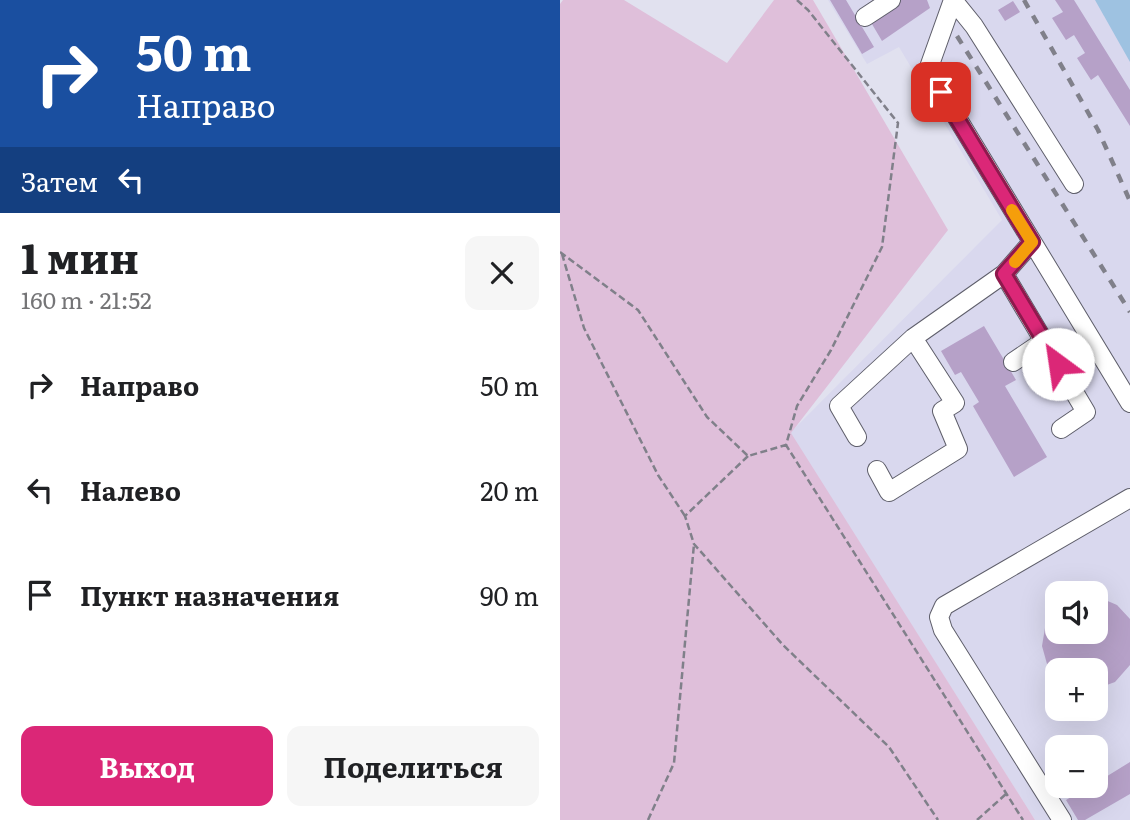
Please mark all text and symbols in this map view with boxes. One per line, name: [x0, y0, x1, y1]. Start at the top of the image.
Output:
text: 50 m: [136, 13, 252, 86]
icon: right: [21, 28, 112, 119]
pin: [911, 62, 971, 122]
icon: arrive: [922, 73, 960, 111]
text: Направо: [136, 80, 276, 128]
text: Затем: [21, 161, 98, 200]
icon: left: [112, 161, 150, 199]
text: 1 мин: [21, 225, 139, 287]
button: close: [465, 236, 539, 310]
text: 160 m · 21:52: [21, 282, 152, 316]
position arrow: [1021, 327, 1095, 401]
text: Направо: [80, 365, 199, 404]
text: 50 m: [480, 365, 539, 404]
icon: right: [21, 366, 59, 404]
text: Налево: [80, 470, 181, 509]
text: 20 m: [480, 470, 539, 509]
icon: left: [21, 471, 59, 509]
text: Пункт назначения: [80, 575, 339, 614]
text: 90 m: [480, 575, 539, 614]
icon: arrive: [21, 576, 59, 614]
map controls: [1045, 581, 1108, 798]
button: sound: [1045, 581, 1108, 644]
button: +: [1045, 658, 1108, 721]
button: Выход: [21, 726, 273, 806]
button: Поделиться: [287, 726, 539, 806]
button: −: [1045, 735, 1108, 798]

